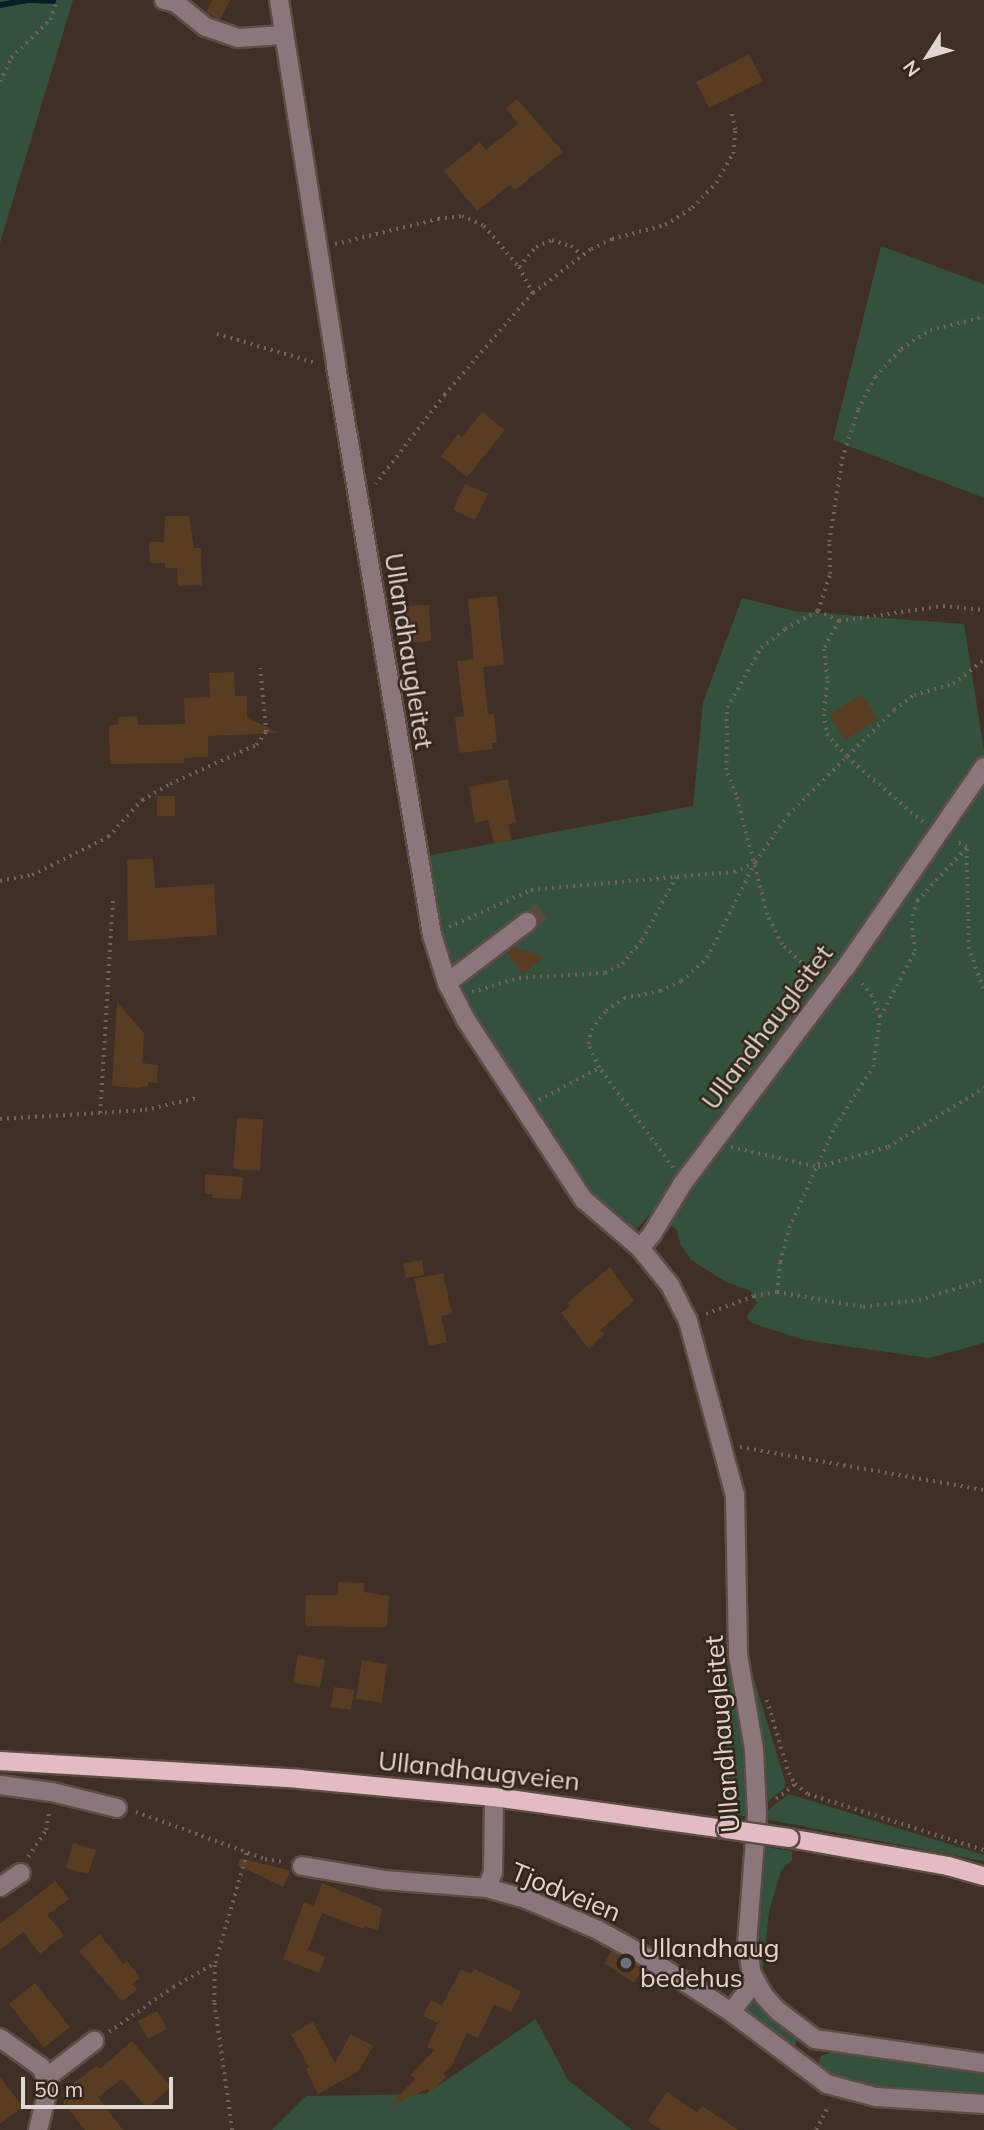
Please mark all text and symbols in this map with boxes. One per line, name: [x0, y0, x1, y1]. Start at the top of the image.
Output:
north arrow: [893, 21, 963, 91]
text: N: [897, 56, 925, 82]
street label: Ullandhaugleitet: [378, 551, 440, 751]
street label: Ullandhaugleitet: [695, 939, 839, 1115]
street label: Ullandhaugleitet: [698, 1634, 746, 1834]
street label: Ullandhaugveien: [377, 1745, 581, 1797]
street label: Tjodveien: [507, 1856, 625, 1928]
place label: Ullandhaug bedehus: [640, 1932, 779, 1994]
marker: Ullandhaug bedehus: [618, 1955, 634, 1971]
scale bar: [24, 2064, 177, 2108]
text: 50 m: [34, 2076, 83, 2102]

